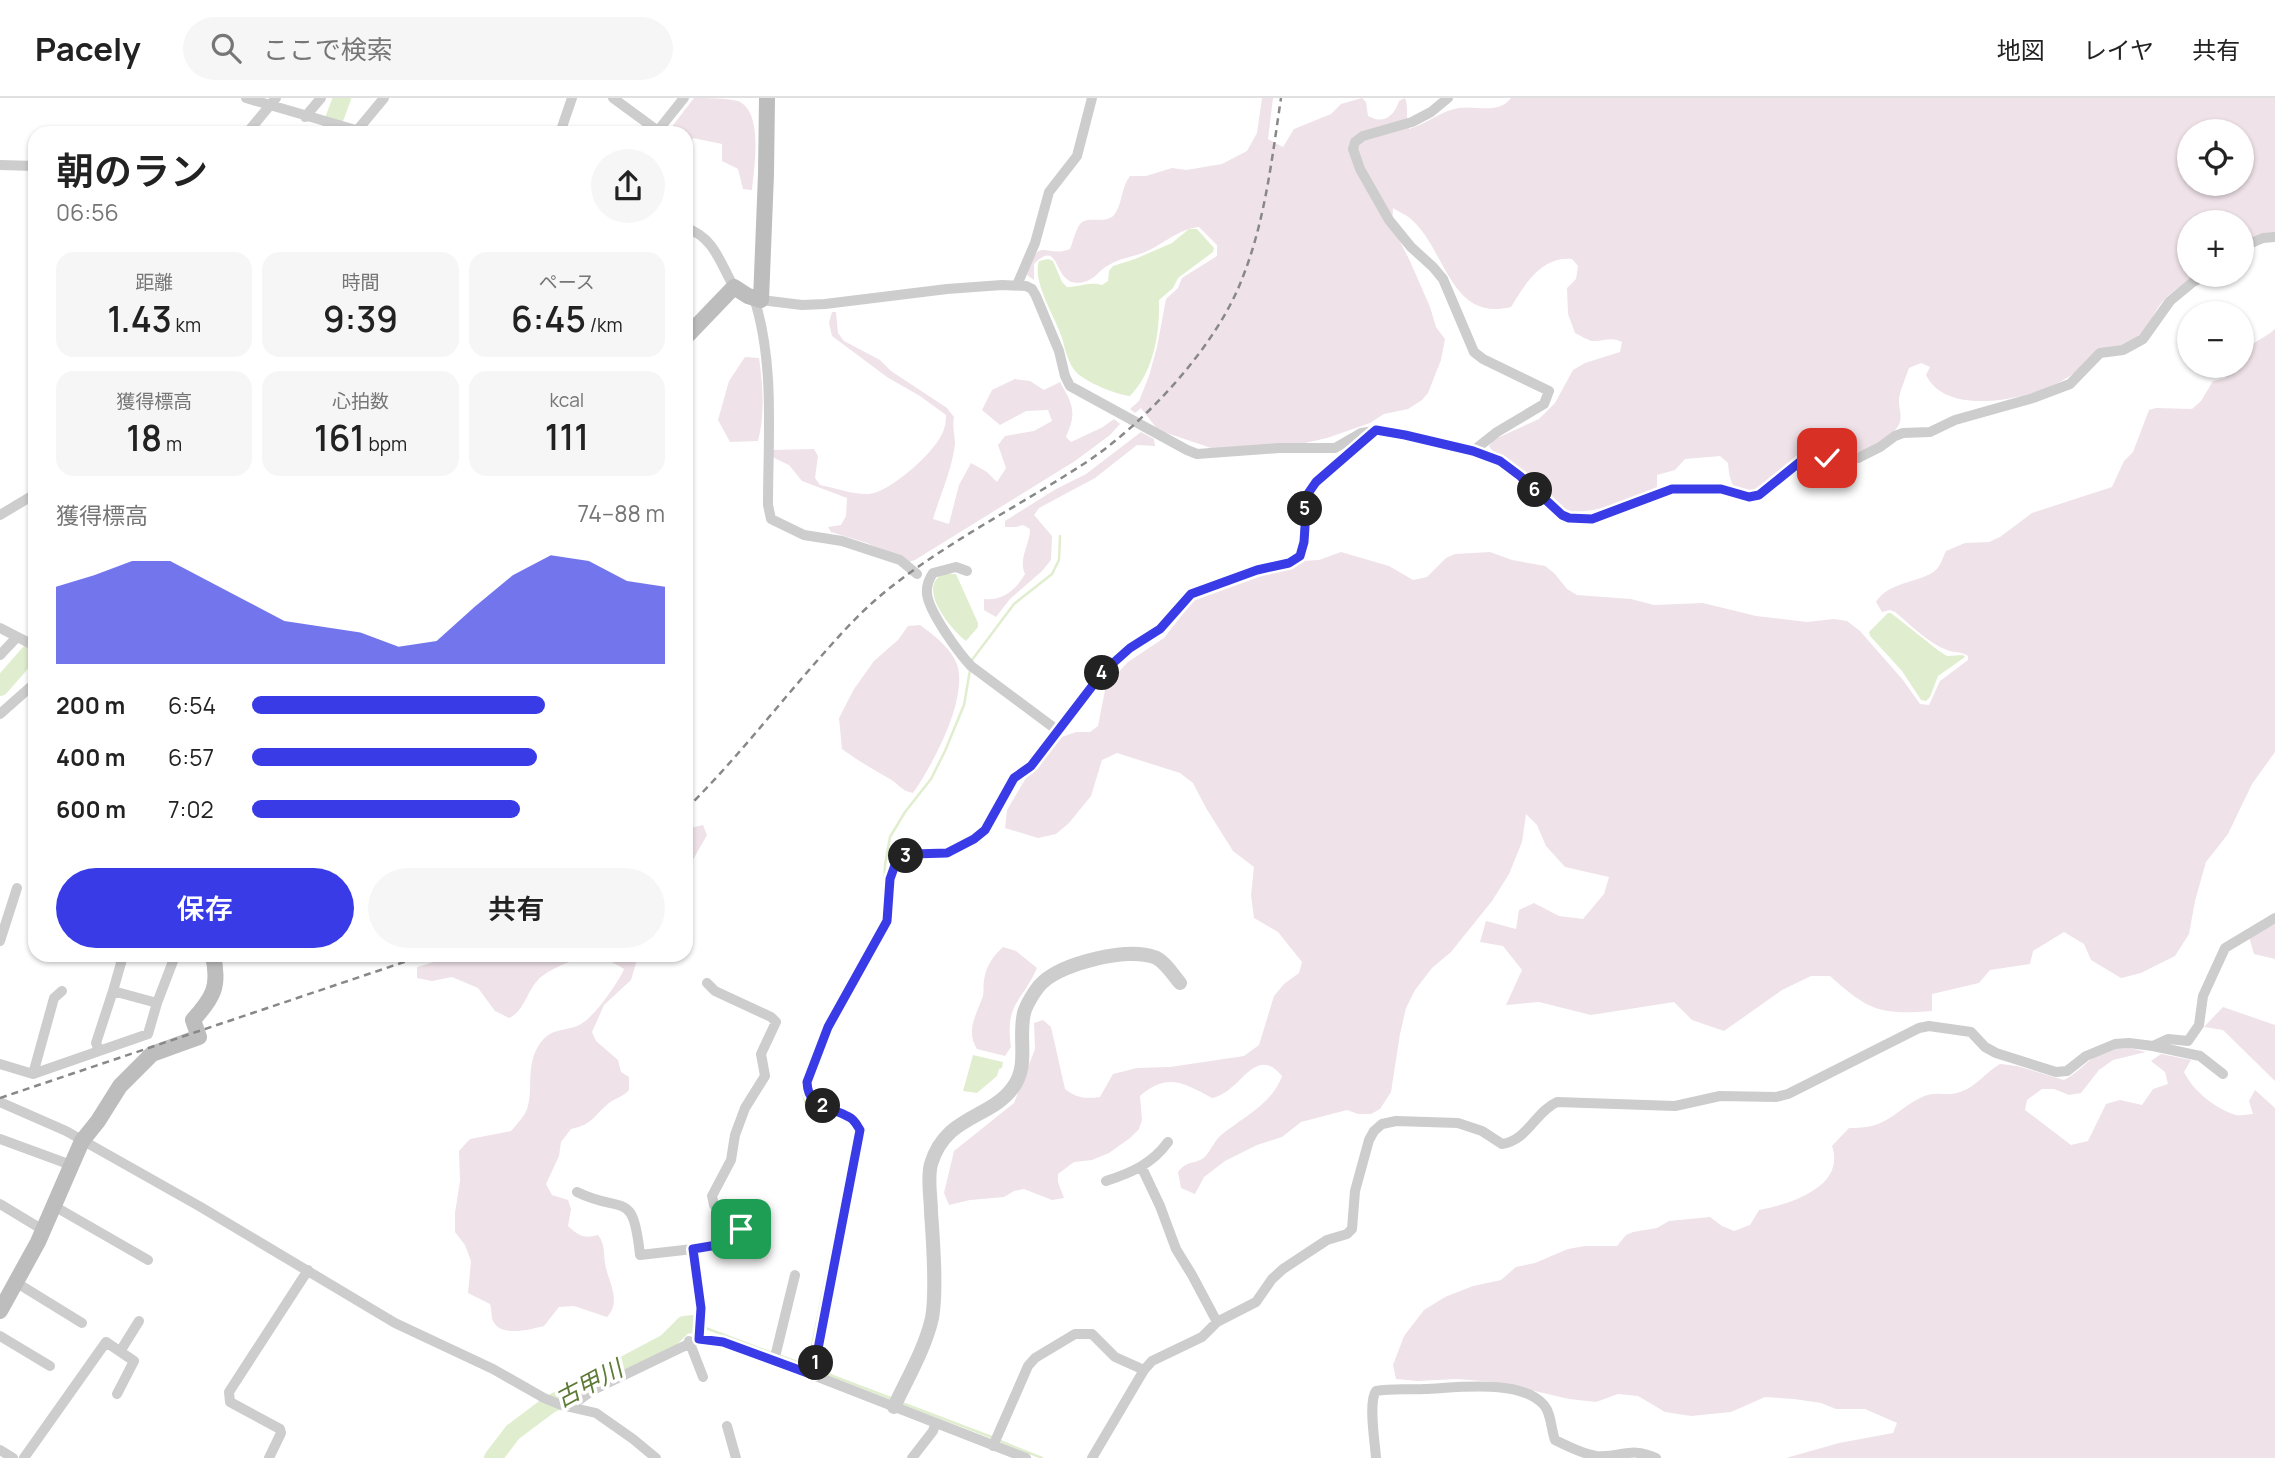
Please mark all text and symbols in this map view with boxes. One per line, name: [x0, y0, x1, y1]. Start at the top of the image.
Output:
search box: [183, 17, 673, 80]
text: Pacely: [35, 26, 141, 71]
icon: search: [207, 29, 245, 67]
text: ここで検索: [263, 31, 393, 67]
text: 地図: [1997, 33, 2045, 66]
text: レイヤ: [2083, 33, 2154, 66]
text: 共有: [2192, 33, 2240, 66]
map controls: [2177, 119, 2254, 378]
button: locate: [2177, 119, 2254, 196]
text: 朝のラン: [56, 144, 208, 196]
button: share: [591, 149, 665, 223]
text: 06:56: [56, 196, 119, 228]
button: +: [2177, 210, 2254, 287]
text: 距離: [135, 269, 173, 295]
text: 時間: [341, 269, 380, 295]
text: ペース: [539, 269, 595, 295]
text: 1.43: [107, 295, 172, 343]
text: 9:39: [323, 295, 398, 343]
text: 6:45: [511, 295, 586, 343]
button: −: [2177, 301, 2254, 378]
text: km: [172, 312, 201, 338]
text: /km: [586, 312, 623, 338]
text: kcal: [549, 387, 584, 413]
text: 獲得標高: [116, 388, 192, 414]
text: 心拍数: [332, 388, 389, 414]
text: 111: [545, 413, 589, 461]
text: 18: [126, 414, 162, 462]
text: 161: [314, 414, 365, 462]
pin: [1797, 428, 1857, 488]
text: m: [162, 431, 182, 457]
text: bpm: [365, 431, 407, 457]
icon: check: [1808, 439, 1846, 477]
pin: 6: [1518, 472, 1552, 508]
text: 6: [1529, 476, 1540, 502]
pin: 5: [1288, 492, 1322, 526]
text: 5: [1299, 495, 1310, 521]
text: 74–88 m: [578, 497, 665, 529]
text: 獲得標高: [56, 499, 148, 531]
pin: 4: [1084, 656, 1120, 690]
text: 4: [1096, 659, 1107, 685]
text: 200 m: [56, 689, 125, 721]
text: 6:54: [168, 689, 216, 721]
text: 400 m: [56, 741, 126, 773]
text: 6:57: [168, 741, 214, 773]
text: 600 m: [56, 793, 126, 825]
text: 7:02: [168, 793, 214, 825]
pin: 3: [888, 838, 923, 874]
text: 3: [900, 842, 911, 868]
button: 保存: [56, 868, 354, 948]
button: 共有: [368, 868, 665, 948]
pin: 2: [806, 1088, 840, 1124]
text: 2: [817, 1092, 828, 1118]
pin: [711, 1199, 771, 1259]
icon: arrive: [722, 1210, 760, 1248]
pin: 1: [798, 1346, 834, 1380]
text: 1: [811, 1349, 820, 1375]
water label: 古甲川: [549, 1350, 630, 1414]

